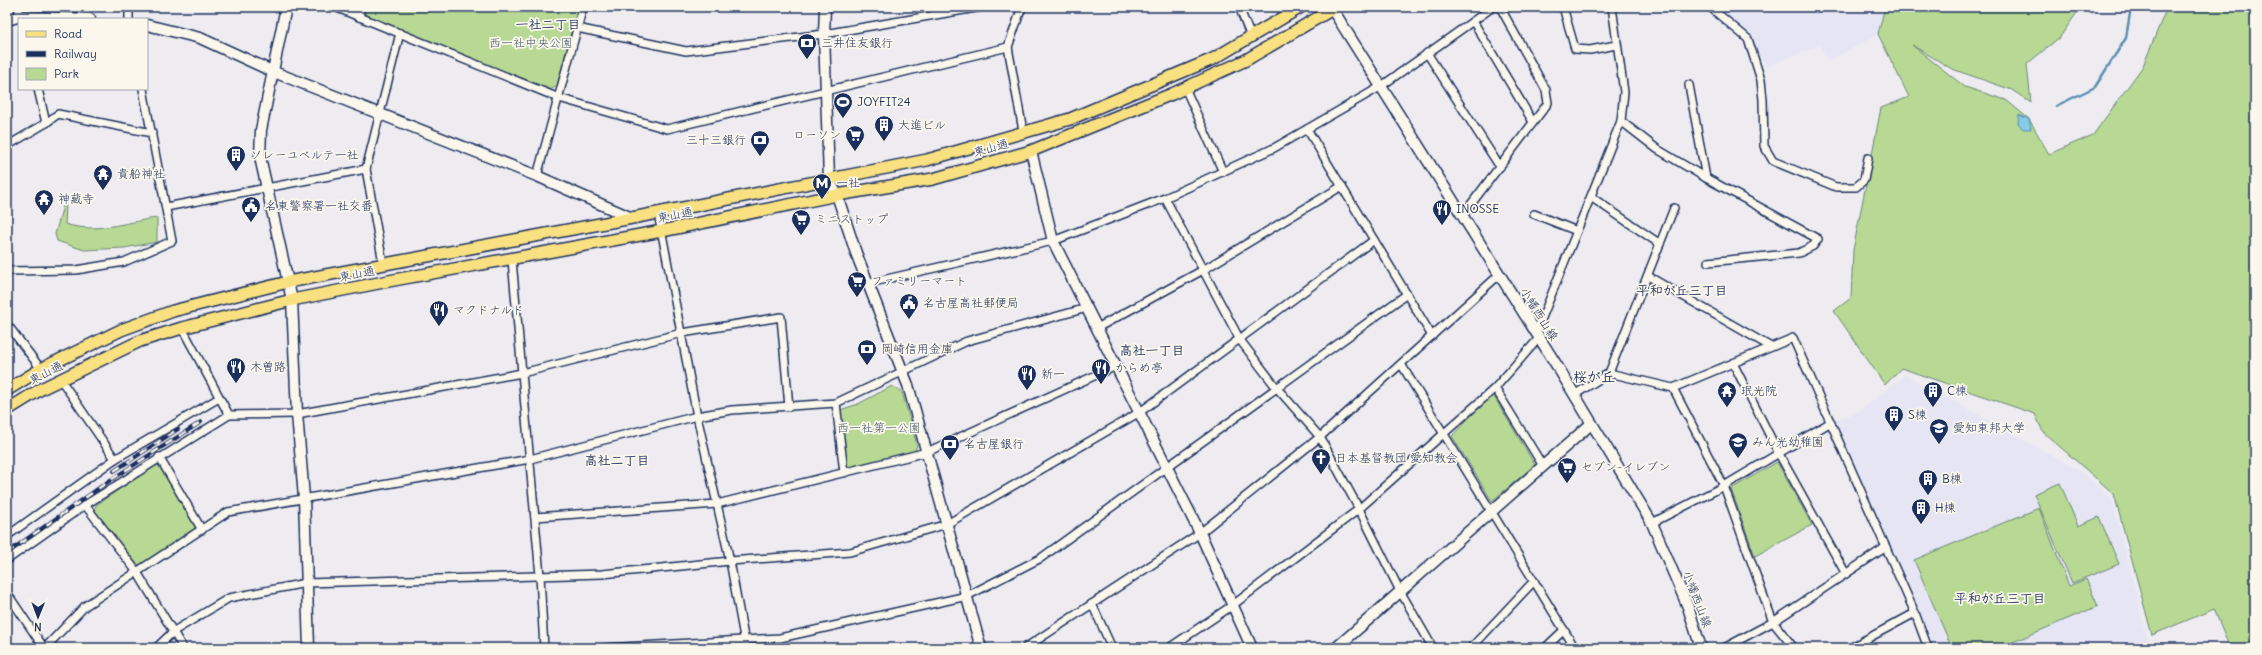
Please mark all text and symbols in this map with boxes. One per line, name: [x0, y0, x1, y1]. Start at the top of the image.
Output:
district label: 一社二丁目: [515, 16, 581, 33]
legend: [18, 18, 148, 90]
text: Road: [54, 26, 82, 41]
bank icon: 三井住友銀行: [796, 32, 818, 60]
park label: 西一社中央公園: [489, 35, 573, 50]
place label: 三井住友銀行: [821, 35, 893, 50]
text: Railway: [54, 46, 97, 61]
text: Park: [54, 66, 79, 81]
sports icon: JOYFIT24: [832, 91, 854, 119]
place label: JOYFIT24: [857, 94, 911, 109]
building icon: 大進ビル: [873, 114, 895, 142]
place label: 大進ビル: [898, 117, 946, 132]
supermarket icon: ローソン: [844, 124, 866, 152]
place label: ローソン: [793, 127, 841, 142]
bank icon: 三十三銀行: [749, 129, 771, 157]
place label: 三十三銀行: [686, 132, 746, 147]
street label: 東山通: [972, 136, 1010, 159]
building icon: ソレーユベルテ一社: [225, 144, 247, 172]
place label: ソレーユベルテ一社: [250, 147, 358, 162]
temple icon: 貴船神社: [92, 163, 114, 191]
place label: 貴船神社: [117, 166, 165, 181]
metro station icon: 一社: [811, 172, 833, 200]
place label: 一社: [836, 175, 860, 190]
temple icon: 神藏寺: [33, 188, 55, 216]
place label: 神藏寺: [58, 191, 94, 206]
public building icon: 名東警察署一社交番: [240, 195, 262, 223]
place label: 名東警察署一社交番: [265, 198, 373, 213]
restaurant icon: INOSSE: [1431, 198, 1453, 226]
place label: INOSSE: [1456, 201, 1499, 216]
street label: 東山通: [656, 204, 694, 225]
supermarket icon: ミニストップ: [790, 208, 812, 236]
place label: ミニストップ: [815, 211, 888, 226]
street label: 東山通: [338, 263, 376, 284]
supermarket icon: ファミリーマート: [846, 270, 868, 298]
place label: ファミリーマート: [871, 273, 967, 288]
district label: 平和が丘三丁目: [1636, 282, 1728, 299]
street label: 小幡西山線: [1517, 284, 1562, 343]
public building icon: 名古屋高社郵便局: [898, 292, 920, 320]
place label: 名古屋高社郵便局: [923, 295, 1019, 310]
restaurant icon: マクドナルド: [428, 299, 450, 327]
place label: マクドナルド: [453, 302, 524, 317]
bank icon: 岡崎信用金庫: [856, 338, 878, 366]
place label: 岡崎信用金庫: [881, 341, 953, 356]
district label: 高社一丁目: [1119, 342, 1185, 359]
restaurant icon: 木曽路: [225, 356, 247, 384]
restaurant icon: からめ亭: [1090, 357, 1112, 385]
street label: 東山通: [26, 358, 65, 387]
place label: 木曽路: [250, 359, 286, 374]
place label: からめ亭: [1115, 360, 1163, 375]
restaurant icon: 新一: [1016, 363, 1038, 391]
place label: 新一: [1041, 366, 1065, 381]
district label: 桜が丘: [1573, 368, 1615, 386]
temple icon: 珉光院: [1716, 380, 1738, 408]
building icon: C棟: [1922, 380, 1944, 408]
place label: 珉光院: [1741, 383, 1777, 398]
place label: C棟: [1947, 383, 1967, 398]
building icon: S棟: [1883, 404, 1905, 432]
place label: S棟: [1908, 407, 1927, 422]
school or university icon: 愛知東邦大学: [1928, 417, 1950, 445]
park label: 西一社第一公園: [837, 420, 921, 435]
place label: 愛知東邦大学: [1953, 420, 2025, 435]
school or university icon: みん光幼稚園: [1727, 431, 1749, 459]
bank icon: 名古屋銀行: [939, 433, 961, 461]
place label: みん光幼稚園: [1752, 434, 1824, 449]
place label: 名古屋銀行: [964, 436, 1024, 451]
church icon: 日本基督教団 愛知教会: [1310, 447, 1332, 475]
place label: 日本基督教団 愛知教会: [1335, 450, 1458, 465]
district label: 高社二丁目: [584, 452, 650, 469]
supermarket icon: セブン-イレブン: [1556, 456, 1578, 484]
place label: セブン-イレブン: [1581, 459, 1670, 474]
building icon: B棟: [1917, 468, 1939, 496]
place label: B棟: [1942, 471, 1962, 486]
building icon: H棟: [1910, 497, 1932, 525]
place label: H棟: [1935, 500, 1956, 515]
street label: 小幡西山線: [1680, 568, 1715, 630]
district label: 平和が丘三丁目: [1954, 590, 2046, 607]
north arrow: [18, 597, 58, 637]
text: N: [34, 620, 42, 634]

